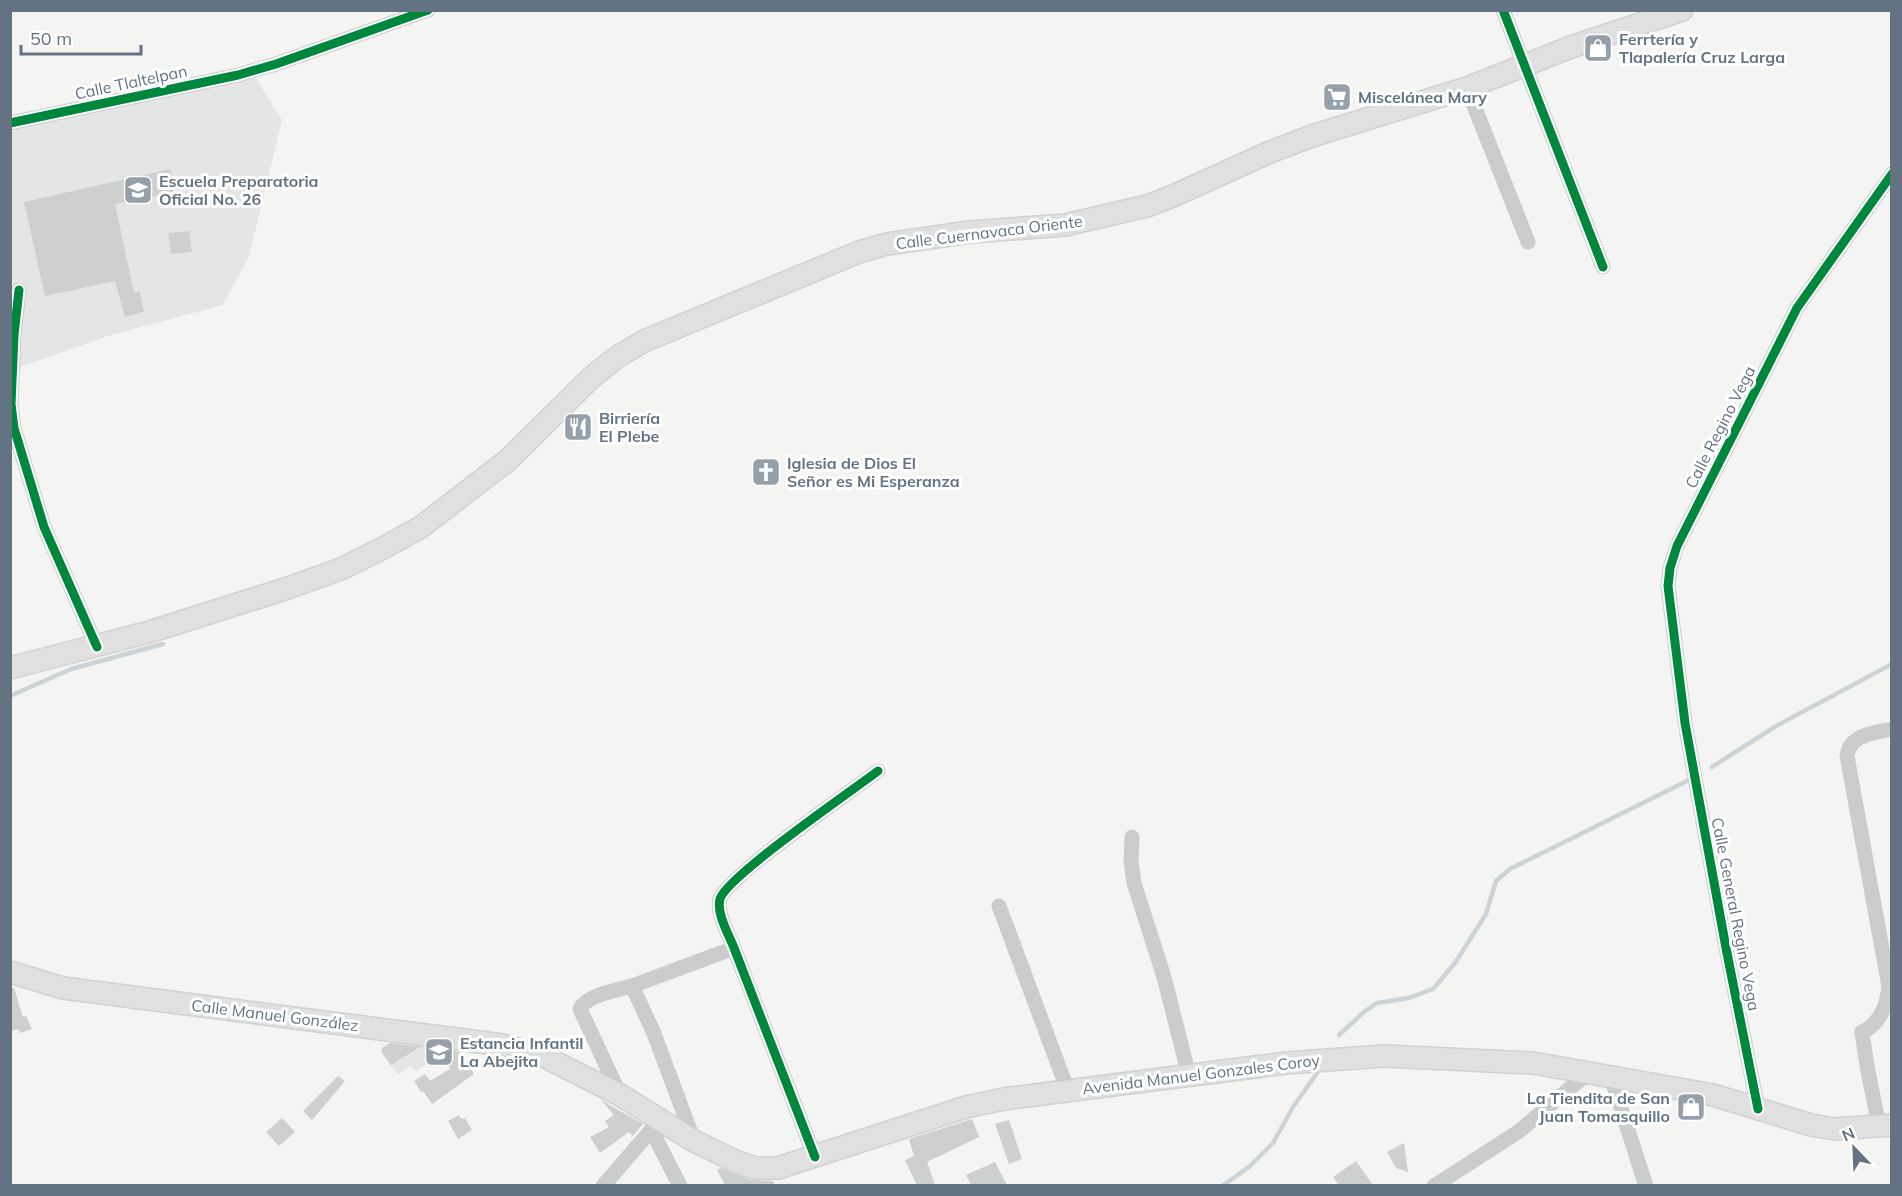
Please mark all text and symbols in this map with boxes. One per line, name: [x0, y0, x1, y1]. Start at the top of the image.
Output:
scale bar: [21, 18, 141, 56]
text: 50 m: [30, 27, 72, 50]
place label: Ferrtería y Tlapalería Cruz Larga: [1619, 29, 1785, 67]
shop icon: Ferrtería y Tlapalería Cruz Larga: [1582, 32, 1614, 64]
street label: Calle Tlaltelpan: [73, 60, 189, 104]
supermarket icon: Miscelánea Mary: [1321, 81, 1353, 113]
place label: Miscelánea Mary: [1358, 87, 1487, 107]
place label: Escuela Preparatoria Oficial No. 26: [159, 171, 319, 209]
school or university icon: Escuela Preparatoria Oficial No. 26: [122, 174, 154, 206]
street label: Calle Cuernavaca Oriente: [894, 211, 1084, 253]
street label: Calle Regino Vega: [1681, 362, 1759, 492]
place label: Birriería El Plebe: [599, 408, 660, 446]
restaurant icon: Birriería El Plebe: [562, 411, 594, 443]
place label: Iglesia de Dios El Señor es Mi Esperanza: [787, 453, 960, 491]
church icon: Iglesia de Dios El Señor es Mi Esperanza: [750, 456, 782, 488]
street label: Calle General Regino Vega: [1707, 816, 1765, 1012]
street label: Calle Manuel González: [190, 995, 360, 1035]
place label: Estancia Infantil La Abejita: [460, 1033, 584, 1071]
school or university icon: Estancia Infantil La Abejita: [423, 1036, 455, 1068]
street label: Avenida Manuel Gonzales Coroy: [1081, 1049, 1321, 1098]
place label: La Tiendita de San Juan Tomasquillo: [1527, 1088, 1670, 1126]
shop icon: La Tiendita de San Juan Tomasquillo: [1675, 1091, 1707, 1123]
north arrow: [1824, 1118, 1884, 1178]
text: N: [1839, 1123, 1858, 1146]

